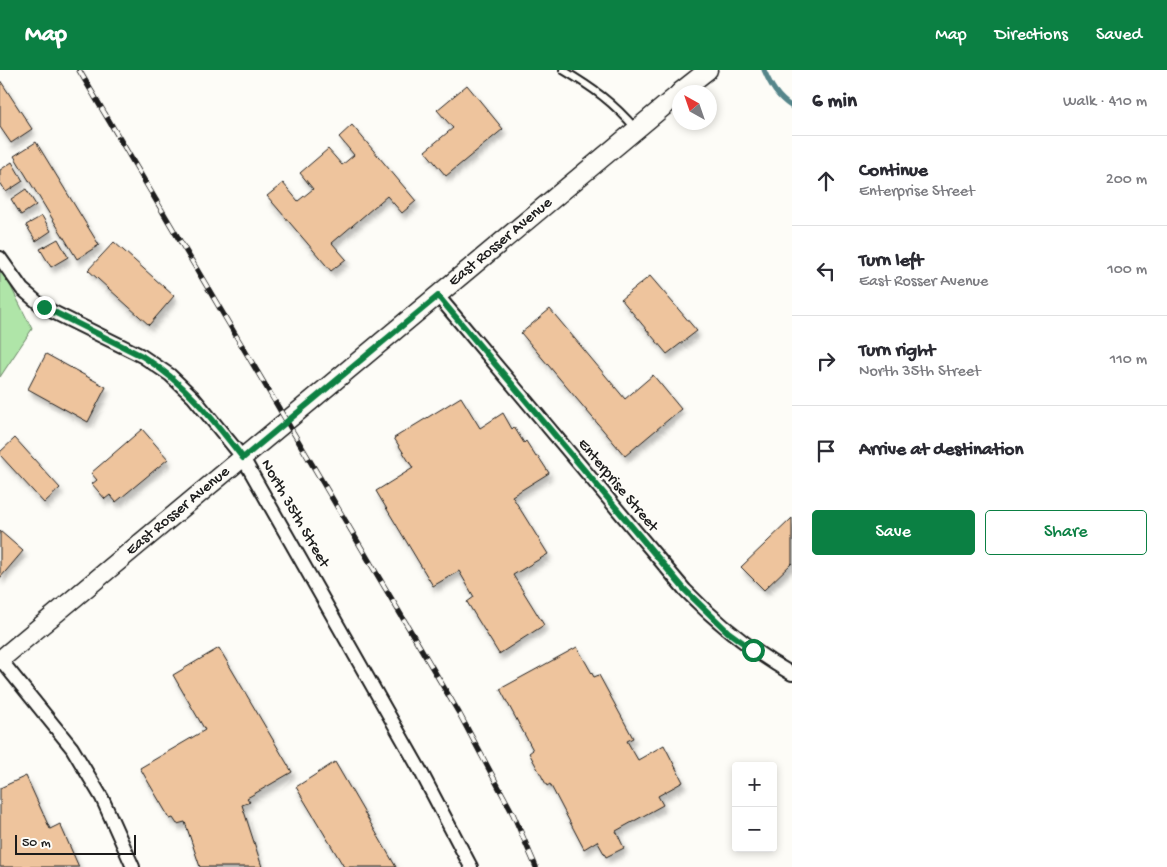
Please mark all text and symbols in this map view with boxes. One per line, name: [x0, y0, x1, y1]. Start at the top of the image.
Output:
text: Map: [25, 21, 67, 50]
text: Map: [935, 25, 967, 46]
text: Directions: [995, 25, 1068, 46]
text: Saved: [1096, 25, 1142, 46]
north arrow: [672, 85, 717, 130]
text: 6 min: [812, 90, 857, 115]
text: Walk · 410 m: [1063, 93, 1147, 112]
text: Continue: [859, 160, 928, 183]
icon: ahead: [812, 167, 840, 195]
text: 200 m: [1106, 171, 1147, 190]
text: Enterprise Street: [859, 183, 975, 202]
street label: East Rosser Avenue: [445, 193, 557, 291]
text: Turn left: [859, 250, 923, 273]
icon: left: [812, 257, 840, 285]
text: 100 m: [1107, 261, 1147, 280]
text: East Rosser Avenue: [859, 273, 988, 292]
route end: [33, 296, 56, 319]
text: Turn right: [859, 340, 935, 363]
icon: right: [812, 347, 840, 375]
text: 110 m: [1110, 351, 1147, 370]
text: North 35th Street: [859, 363, 981, 382]
street label: Enterprise Street: [573, 436, 662, 538]
icon: arrive: [812, 437, 840, 465]
text: Arrive at destination: [859, 439, 1023, 462]
street label: North 35th Street: [255, 457, 333, 573]
street label: East Rosser Avenue: [122, 462, 235, 560]
button: Save: [812, 510, 975, 555]
button: Share: [985, 510, 1147, 555]
route start: [742, 639, 765, 662]
map controls: [732, 762, 777, 852]
button: +: [732, 762, 777, 807]
button: −: [732, 807, 777, 852]
scale bar: [15, 832, 136, 855]
text: 50 m: [22, 835, 51, 852]

